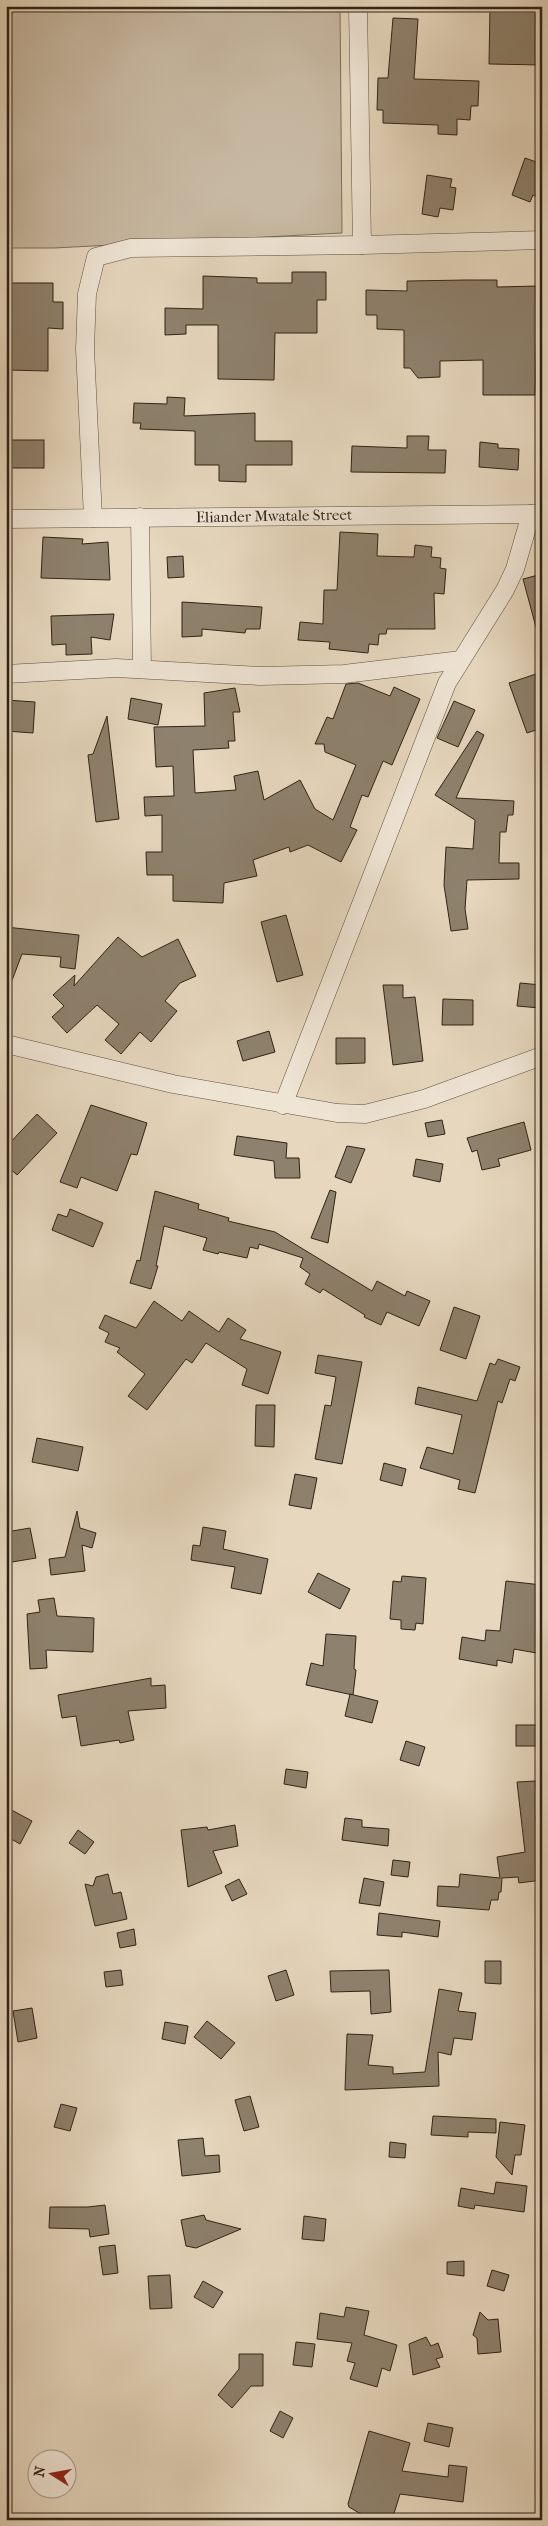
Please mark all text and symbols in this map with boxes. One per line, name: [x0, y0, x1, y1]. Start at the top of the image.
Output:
street label: Eliander Mwatale Street: [196, 506, 353, 526]
north arrow: [28, 2448, 78, 2498]
text: N: [30, 2464, 49, 2478]

